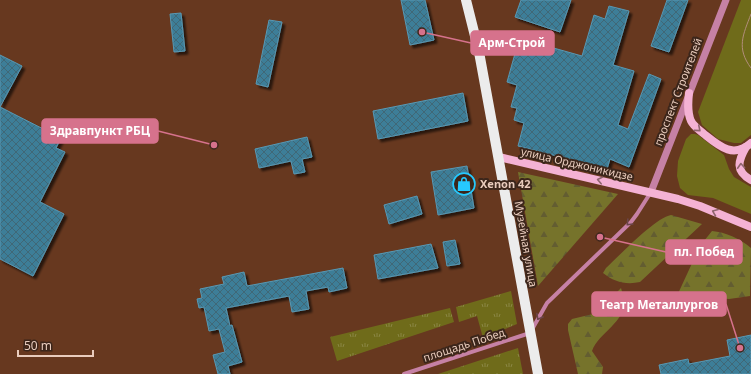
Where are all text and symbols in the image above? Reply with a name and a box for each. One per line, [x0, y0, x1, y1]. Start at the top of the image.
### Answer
callout: Арм-Строй [471, 31, 554, 55]
text: Арм-Строй [479, 34, 545, 51]
street label: проспект Строителей [650, 36, 705, 148]
callout: Здравпункт РБЦ [42, 119, 158, 143]
text: Здравпункт РБЦ [50, 122, 151, 139]
one-way arrow [693, 124, 701, 131]
street label: улица Орджоникидзе [520, 143, 635, 184]
one-way arrow [736, 162, 745, 169]
shop icon: Xenon 42 [451, 171, 477, 197]
place label: Xenon 42 [480, 176, 531, 191]
one-way arrow [597, 176, 604, 185]
street label: Музейная улица [512, 200, 541, 288]
one-way arrow [712, 208, 719, 216]
one-way arrow [626, 218, 633, 226]
callout: пл. Побед [666, 240, 742, 264]
text: пл. Побед [674, 243, 735, 260]
callout: Театр Металлургов [592, 292, 726, 316]
text: Театр Металлургов [600, 296, 718, 313]
one-way arrow [537, 313, 544, 320]
street label: площадь Побед [421, 324, 507, 365]
scale bar [18, 332, 93, 358]
text: 50 m [24, 337, 52, 354]

